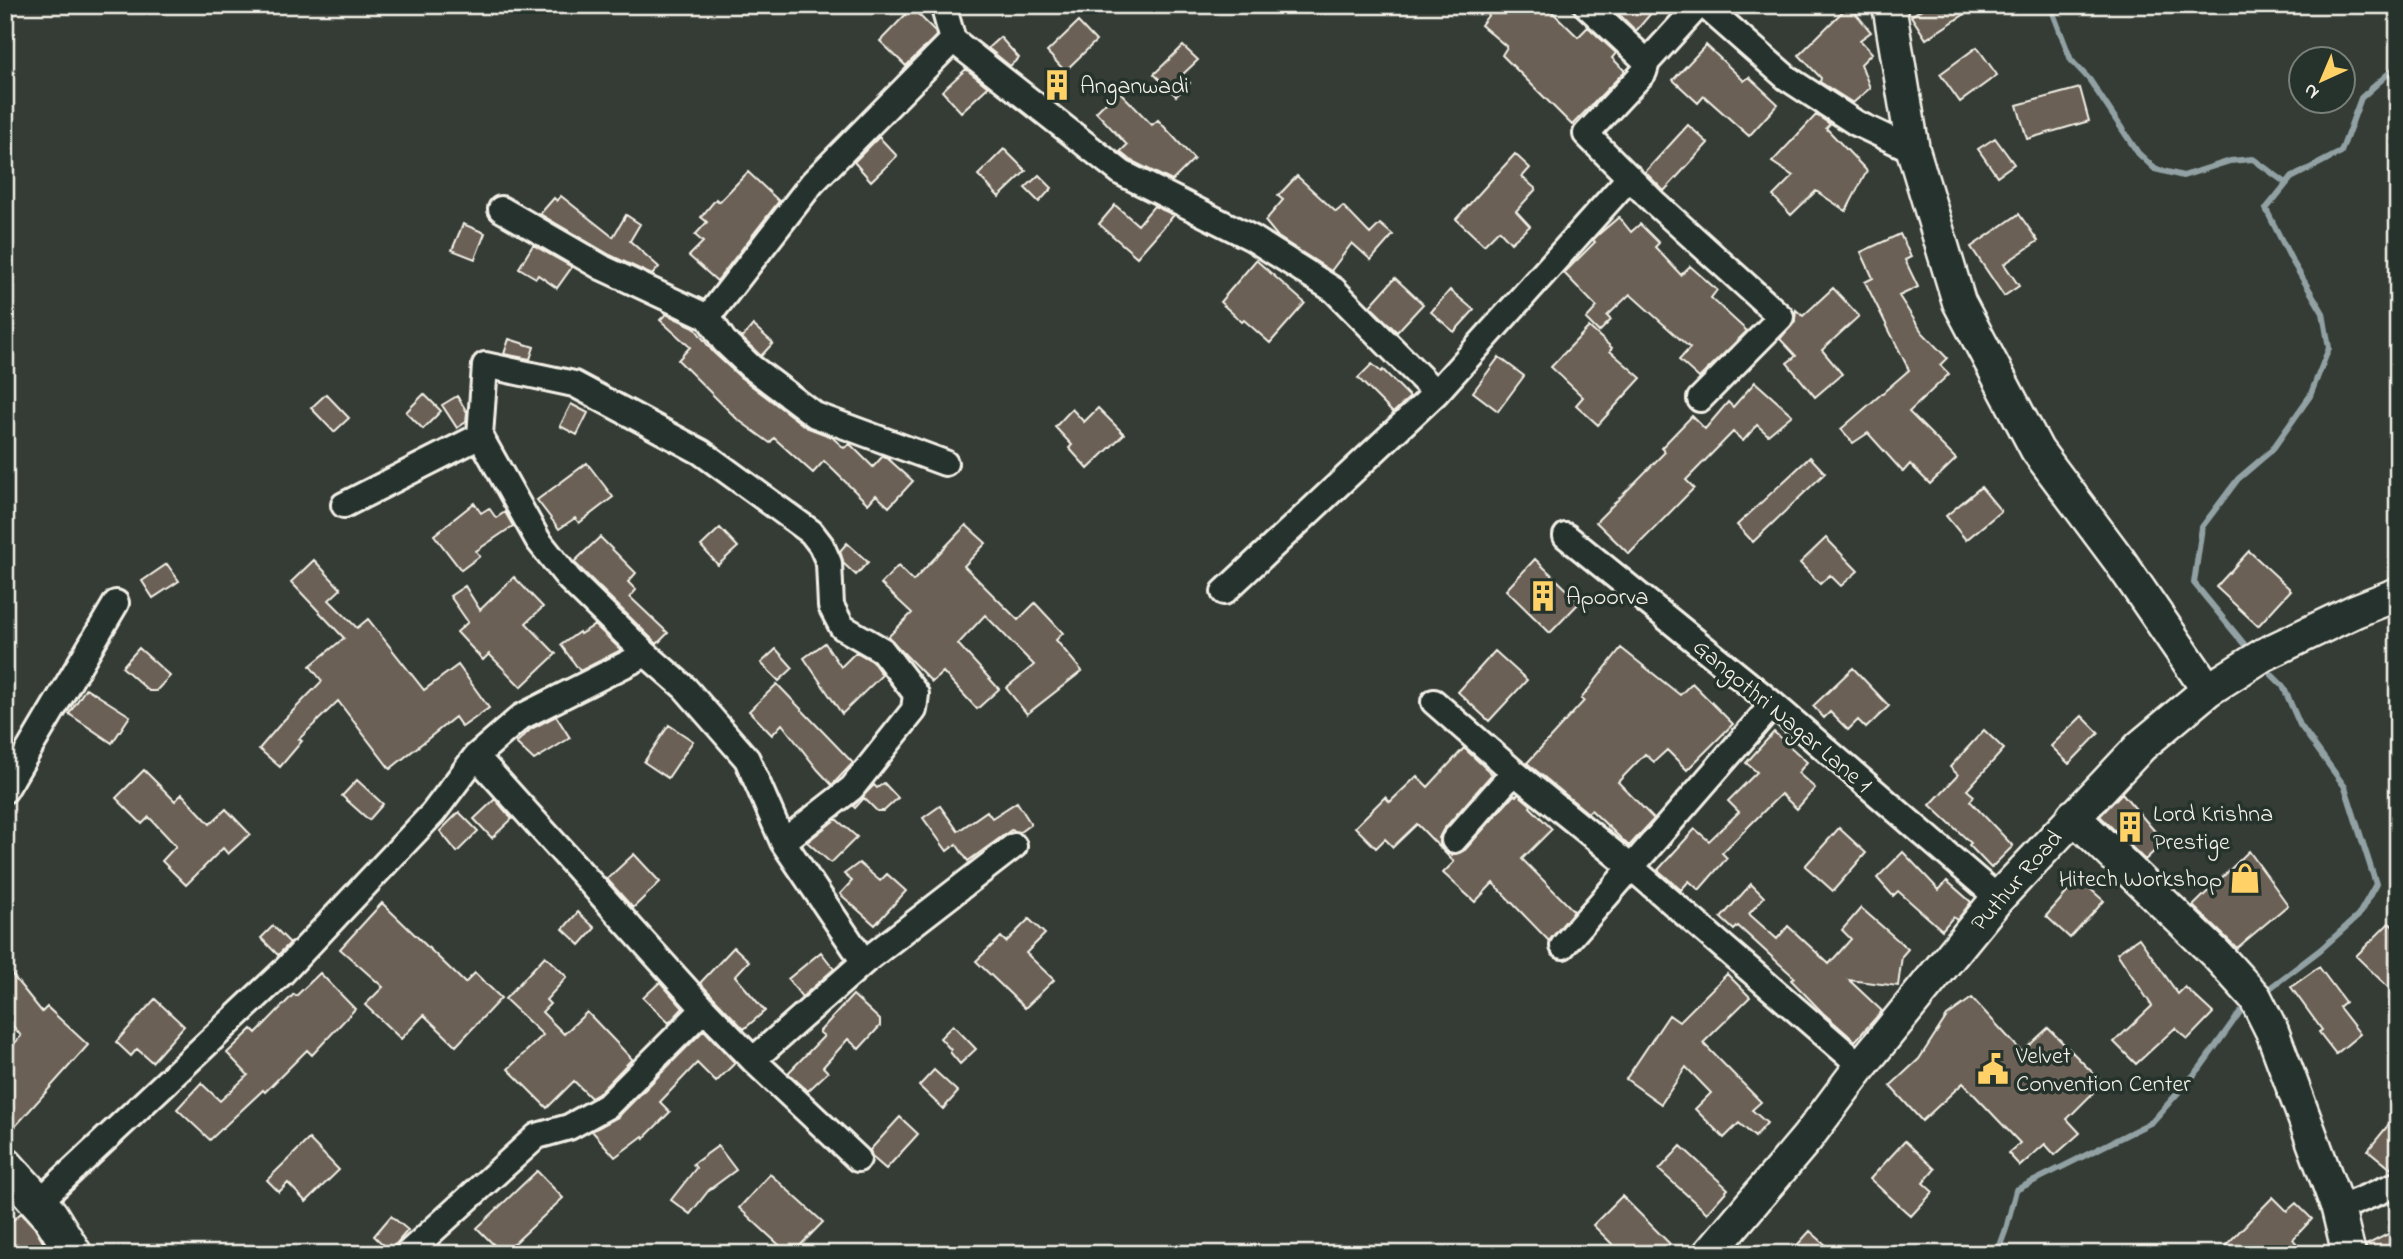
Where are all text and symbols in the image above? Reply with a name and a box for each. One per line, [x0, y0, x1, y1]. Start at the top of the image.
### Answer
north arrow [2288, 46, 2358, 116]
building icon: Anganwadi [1040, 68, 1074, 102]
place label: Anganwadi [1080, 70, 1189, 105]
text: N [2298, 76, 2326, 105]
building icon: Apoorva [1526, 579, 1560, 613]
place label: Apoorva [1566, 581, 1648, 616]
street label: Gangothri Nagar Lane 1 [1684, 631, 1879, 803]
place label: Lord Krishna Prestige [2153, 798, 2273, 861]
building icon: Lord Krishna Prestige [2113, 810, 2147, 844]
street label: Puthur Road [1964, 823, 2072, 940]
shop icon: Hitech Workshop [2228, 861, 2262, 895]
place label: Hitech Workshop [2059, 863, 2222, 898]
place label: Velvet Convention Center [2015, 1040, 2191, 1103]
public building icon: Velvet Convention Center [1976, 1052, 2010, 1086]

